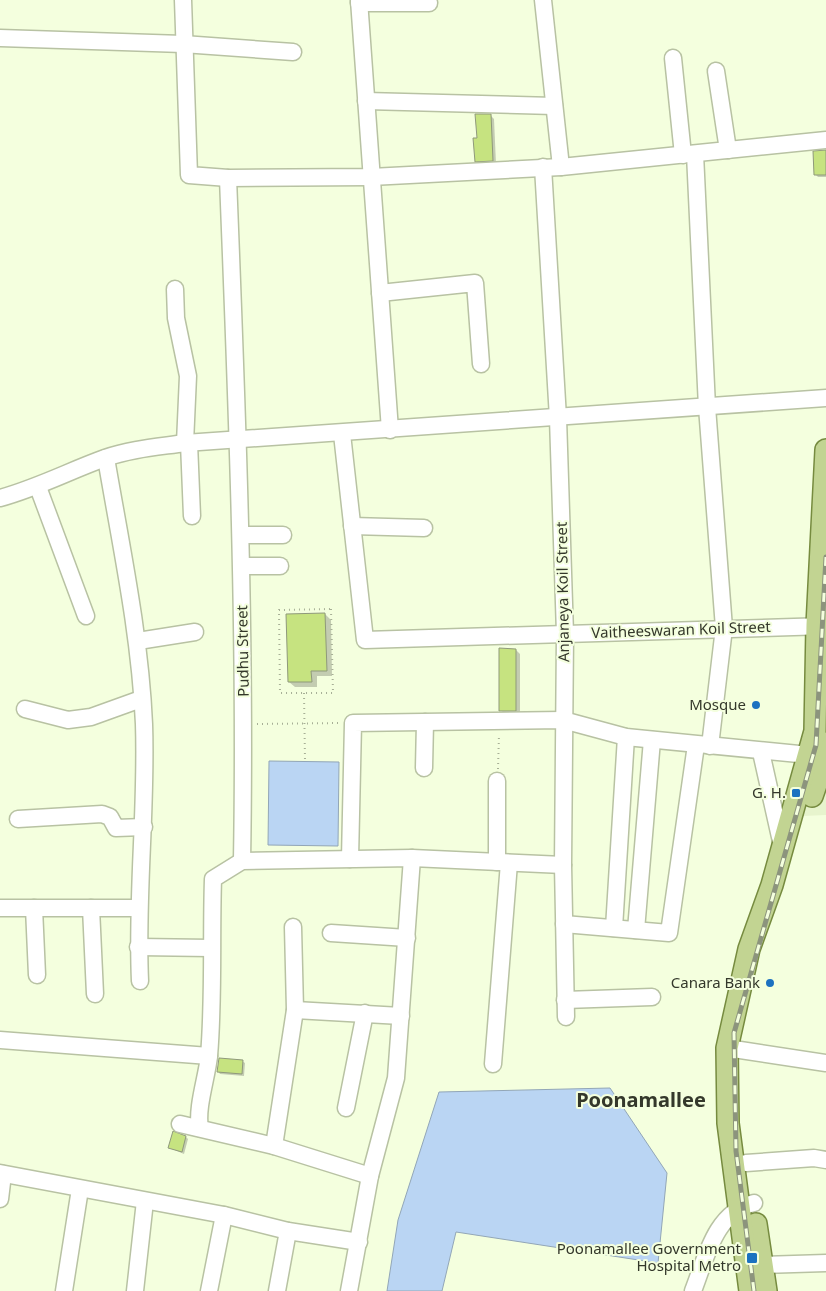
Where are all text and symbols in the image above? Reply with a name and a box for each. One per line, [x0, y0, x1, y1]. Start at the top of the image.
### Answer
street label: Anjaneya Koil Street [551, 521, 573, 662]
street label: Pudhu Street [231, 604, 253, 697]
street label: Vaitheeswaran Koil Street [591, 616, 772, 642]
place label: Mosque [689, 694, 746, 714]
marker: Mosque [750, 699, 762, 711]
place label: G. H. [752, 782, 786, 802]
marker: G. H. [790, 787, 802, 799]
place label: Canara Bank [671, 972, 760, 992]
marker: Canara Bank [764, 977, 776, 989]
district label: Poonamallee [576, 1086, 706, 1113]
place label: Poonamallee Government Hospital Metro [557, 1238, 742, 1275]
marker: Poonamallee Government Hospital Metro [745, 1251, 759, 1265]

